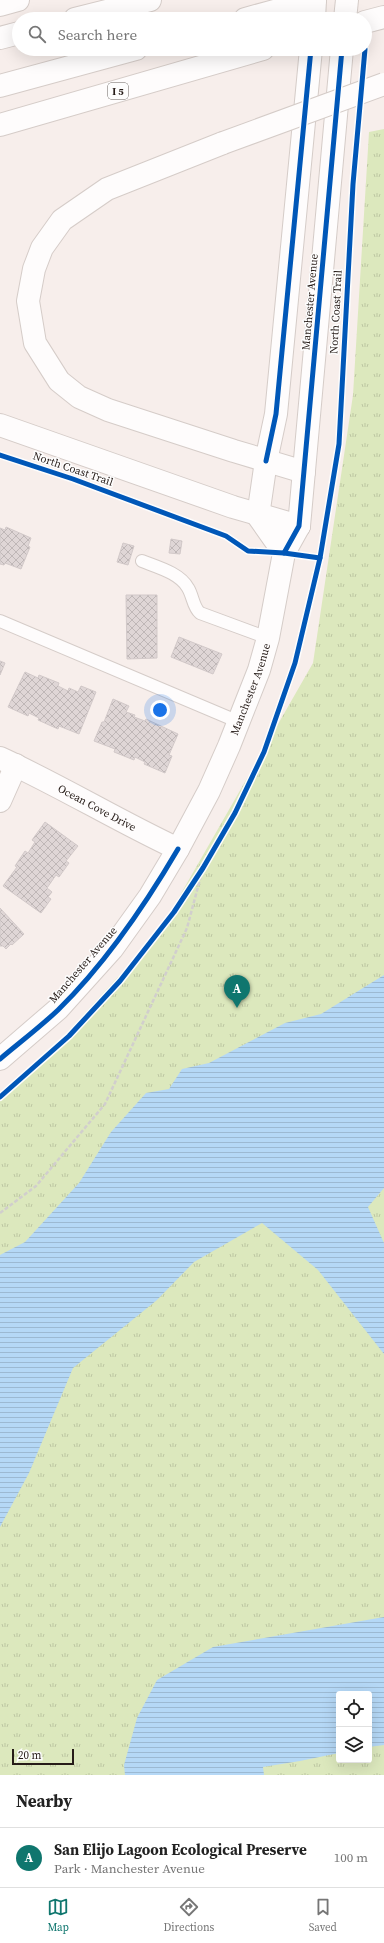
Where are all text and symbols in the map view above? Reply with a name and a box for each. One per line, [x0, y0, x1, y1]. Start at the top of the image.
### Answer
search box [12, 12, 372, 56]
icon: search [26, 23, 48, 45]
text: Search here [58, 24, 137, 45]
road number: I 5 [108, 83, 128, 99]
street label: Manchester Avenue [298, 253, 322, 351]
street label: North Coast Trail [326, 270, 346, 354]
street label: North Coast Trail [31, 448, 115, 490]
street label: Manchester Avenue [227, 641, 274, 737]
your location [150, 700, 170, 720]
street label: Ocean Cove Drive [55, 781, 139, 835]
street label: Manchester Avenue [46, 923, 121, 1006]
pin: A [224, 975, 250, 1008]
map controls [336, 1691, 372, 1763]
button: locate [336, 1691, 372, 1727]
button: layers [336, 1727, 372, 1763]
scale bar [12, 1747, 74, 1766]
text: 20 m [18, 1748, 41, 1763]
text: Nearby [16, 1789, 72, 1813]
text: San Elijo Lagoon Ecological Preserve [54, 1839, 307, 1860]
text: A [25, 1849, 33, 1866]
text: 100 m [334, 1849, 368, 1866]
text: Park · Manchester Avenue [54, 1860, 205, 1877]
tab: Map [47, 1896, 69, 1935]
tab: Directions [163, 1896, 214, 1935]
tab: Saved [309, 1896, 337, 1935]

